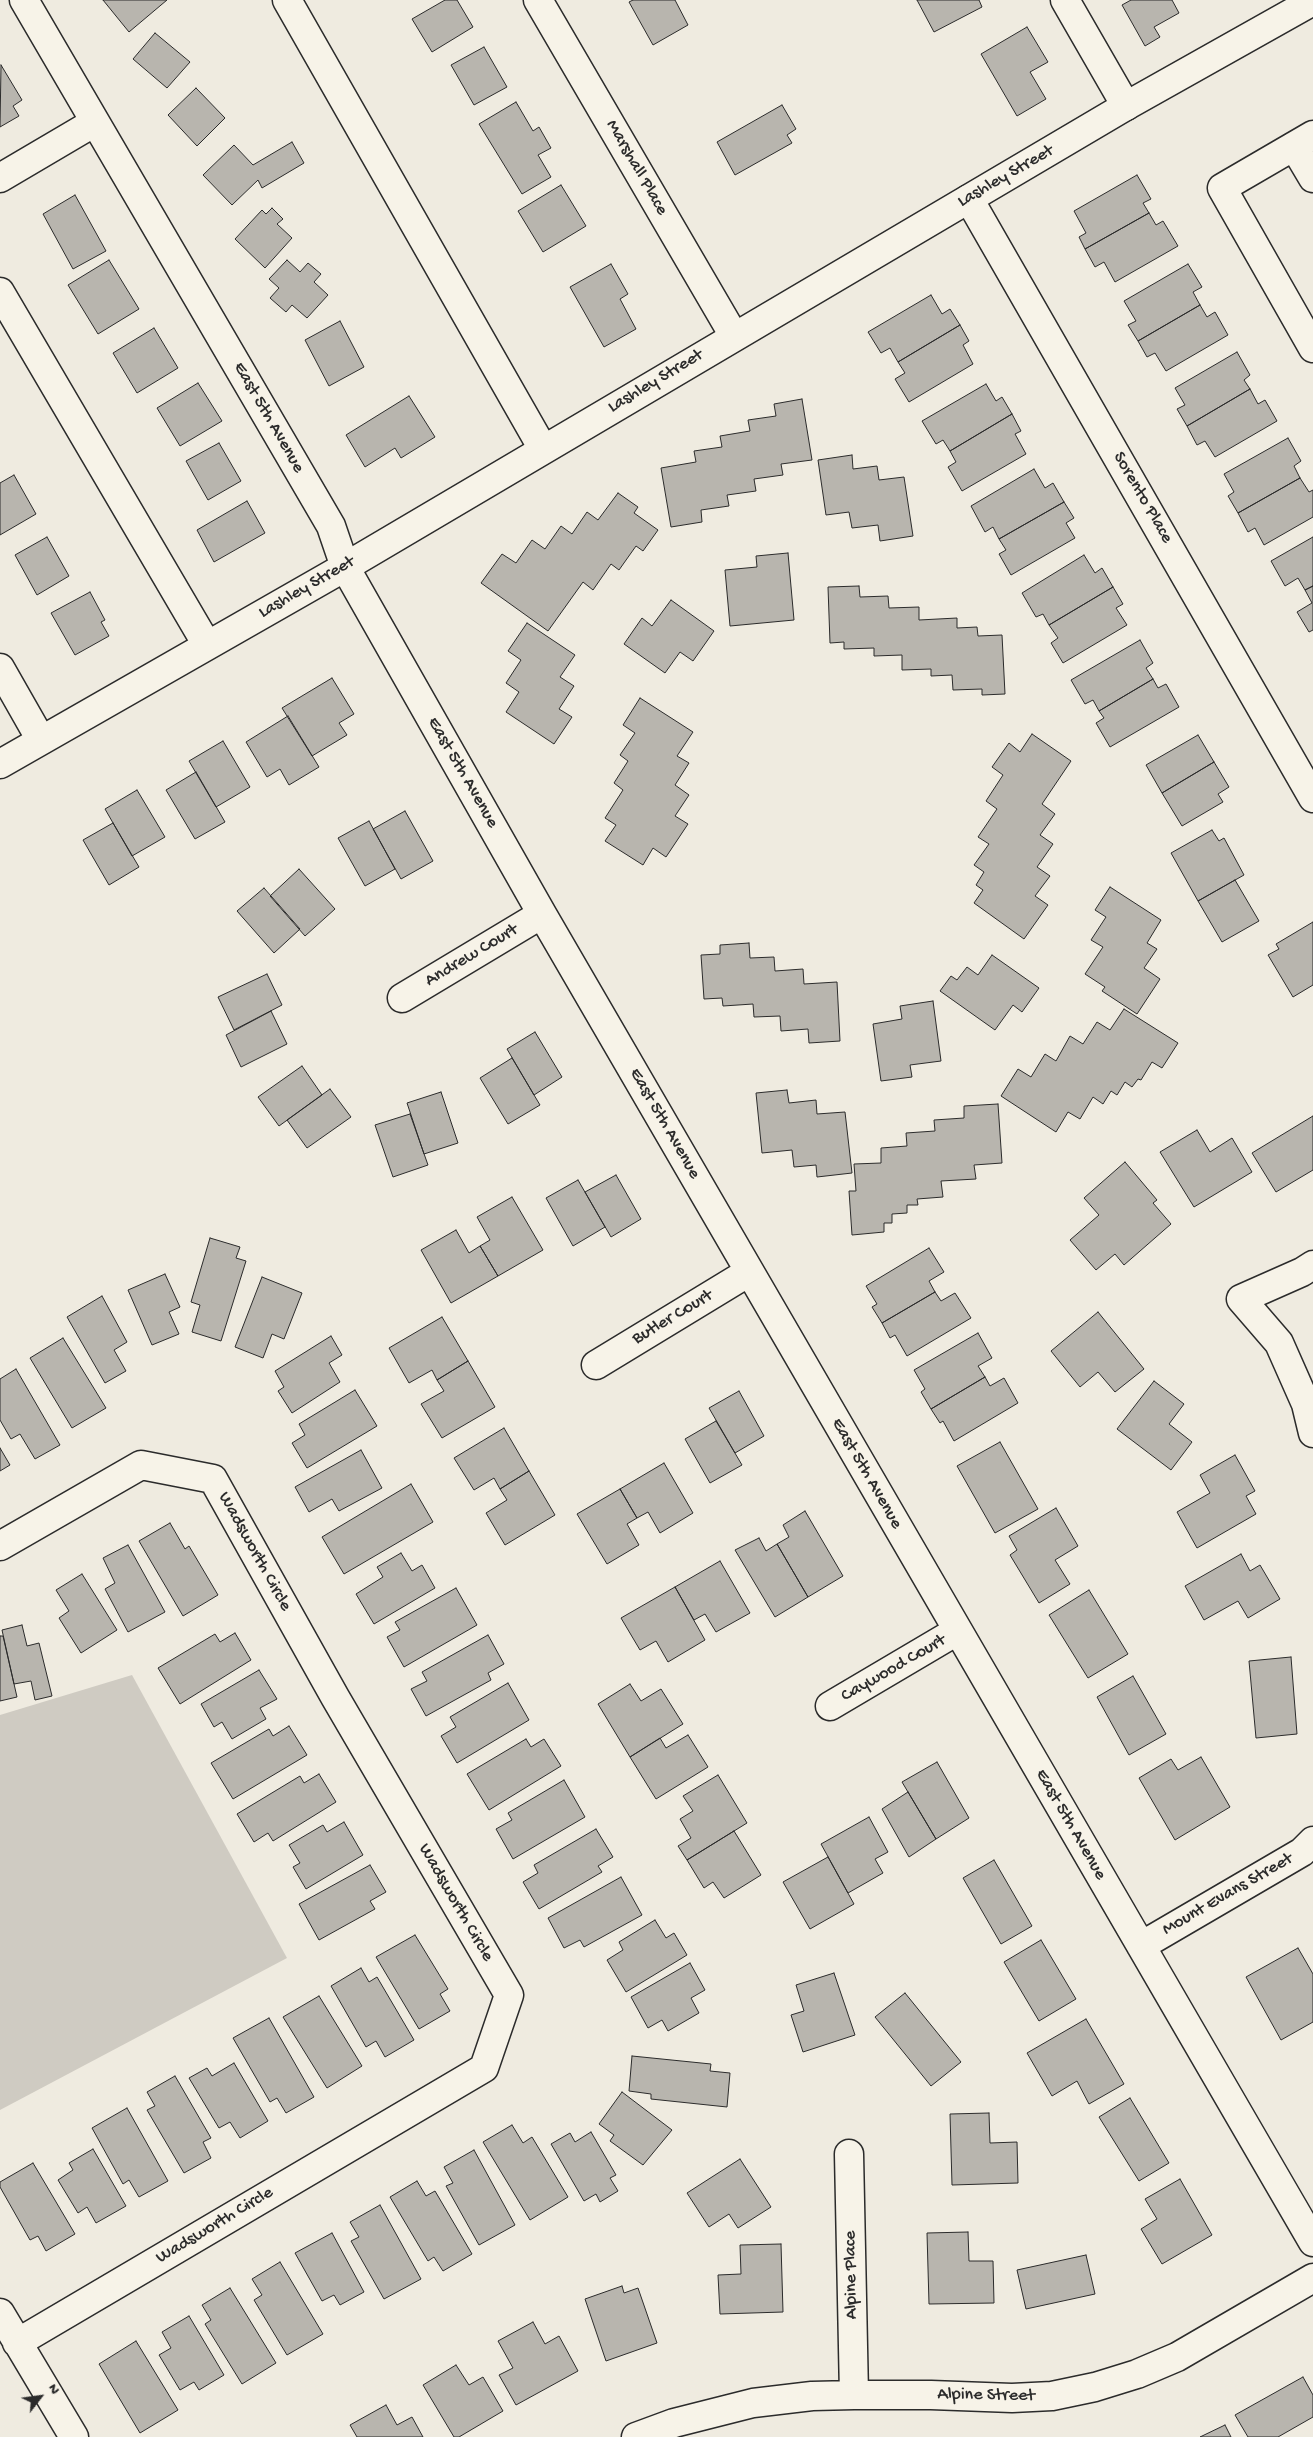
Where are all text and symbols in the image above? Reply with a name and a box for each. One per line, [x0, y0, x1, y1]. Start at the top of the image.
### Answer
street label: Marshall Place [600, 116, 672, 220]
street label: Lashley Street [954, 141, 1058, 213]
street label: Lashley Street [604, 345, 708, 419]
street label: East 5th Avenue [228, 359, 308, 477]
street label: Sorento Place [1107, 448, 1177, 548]
street label: Lashley Street [255, 552, 359, 624]
street label: East 5th Avenue [422, 714, 502, 832]
street label: Andrew Court [421, 920, 523, 992]
street label: East 5th Avenue [624, 1065, 704, 1183]
street label: Butler Court [629, 1286, 717, 1350]
street label: East 5th Avenue [826, 1415, 906, 1533]
street label: Wadsworth Circle [212, 1489, 296, 1615]
street label: Caywood Court [838, 1630, 950, 1708]
street label: East 5th Avenue [1030, 1766, 1110, 1884]
street label: Wadsworth Circle [412, 1840, 498, 1966]
street label: Mount Evans Street [1159, 1849, 1297, 1941]
street label: Wadsworth Circle [153, 2183, 277, 2269]
street label: Alpine Place [840, 2230, 864, 2320]
north arrow [15, 2372, 65, 2422]
text: N [44, 2381, 63, 2397]
street label: Alpine Street [937, 2384, 1035, 2408]

